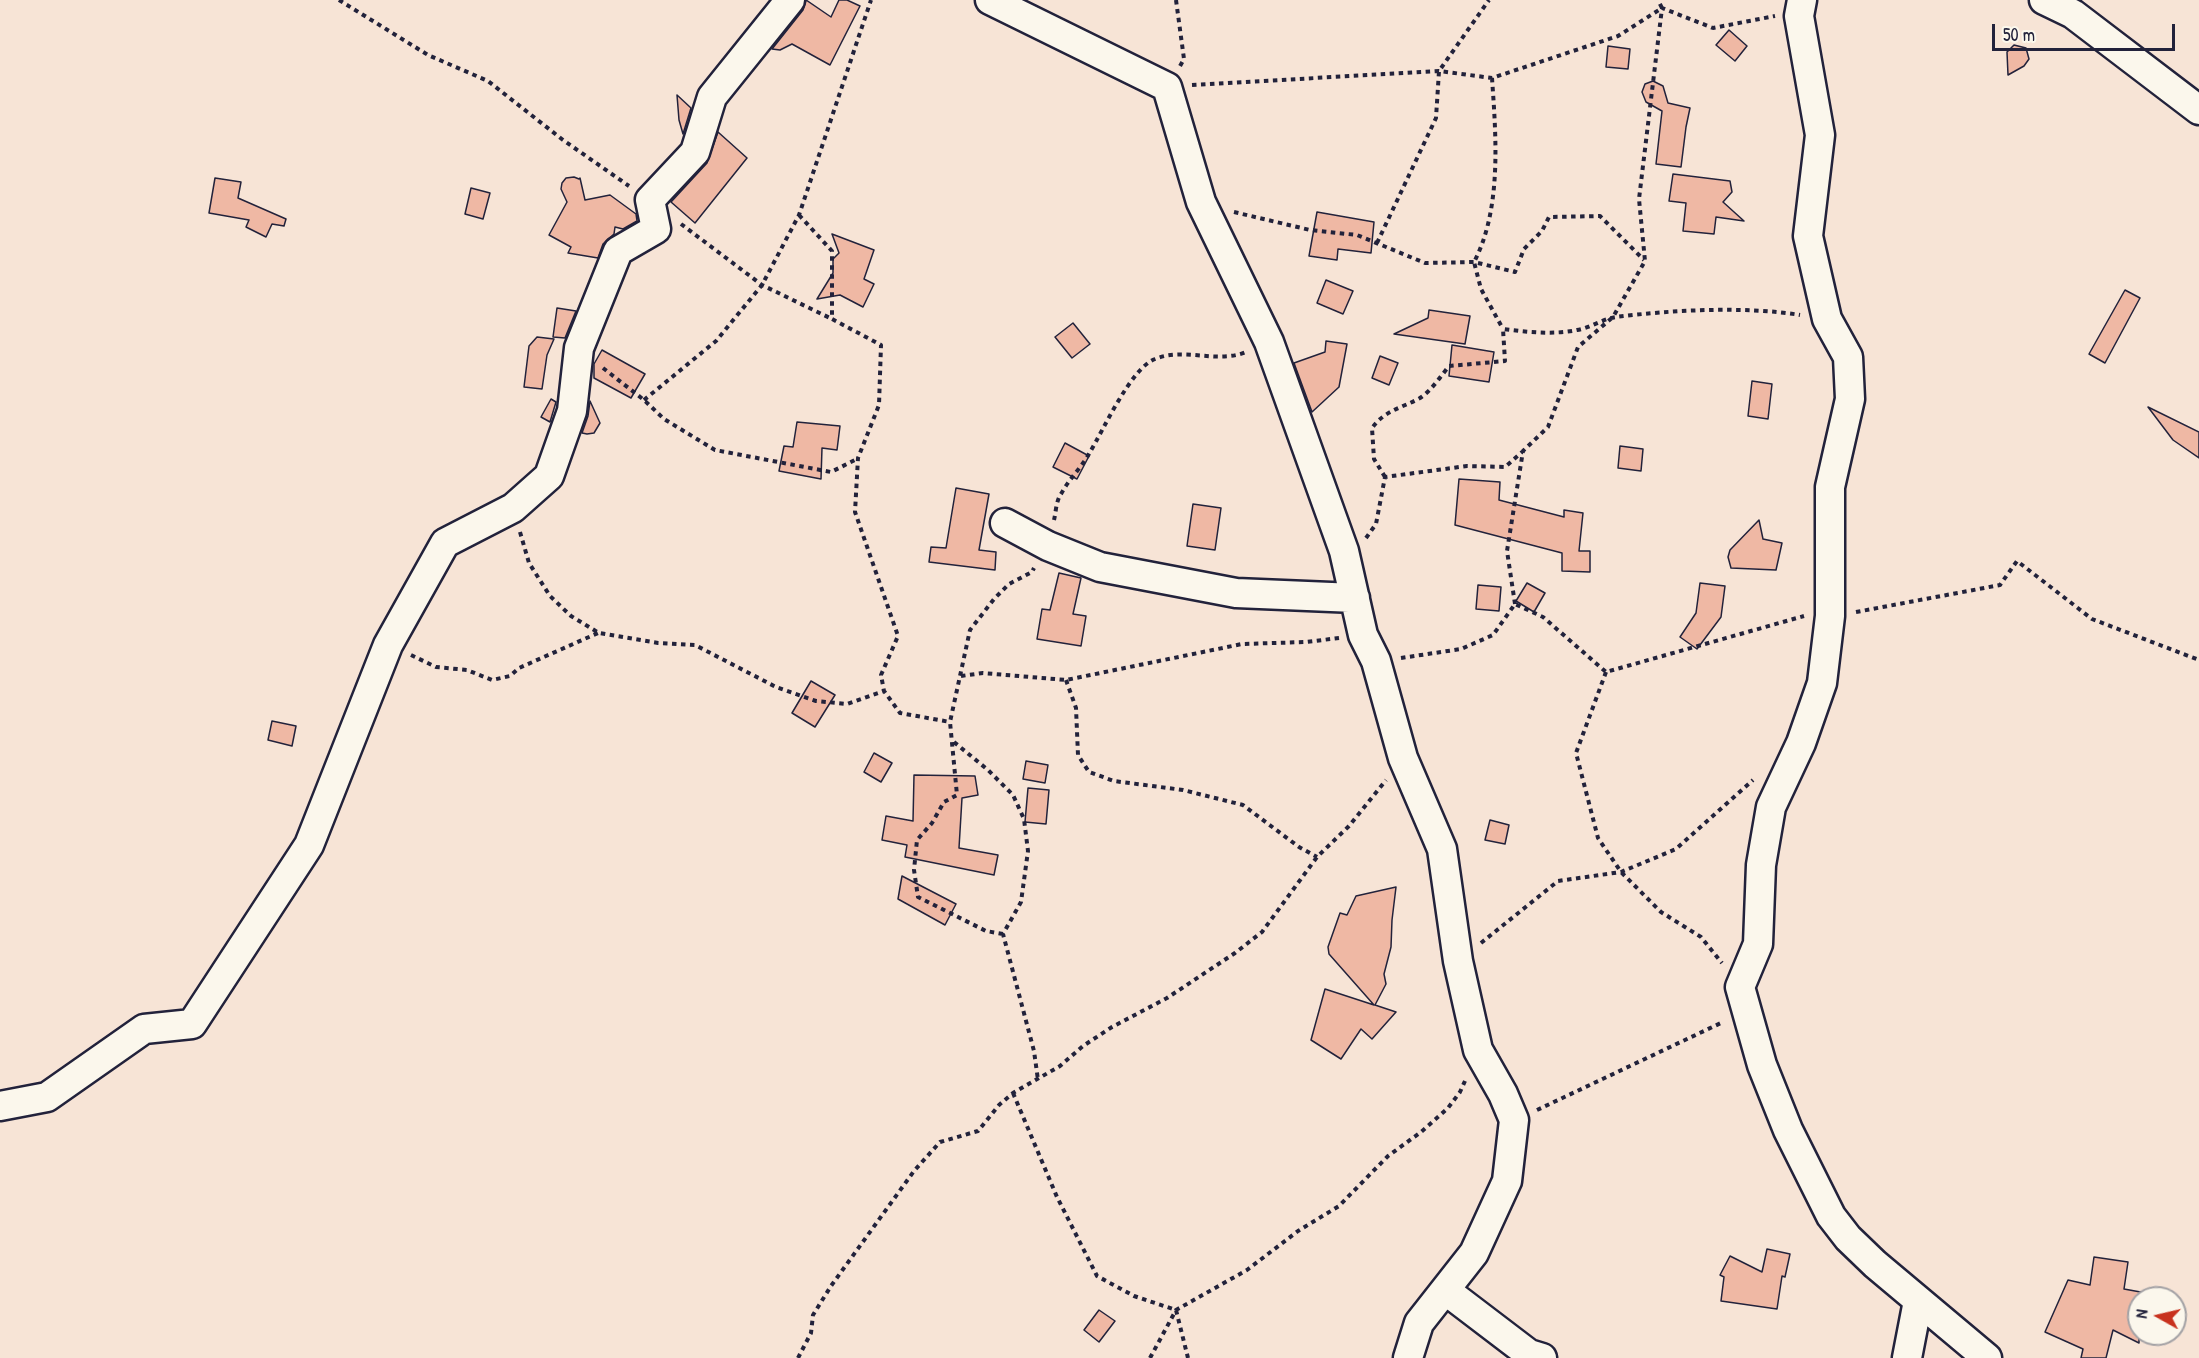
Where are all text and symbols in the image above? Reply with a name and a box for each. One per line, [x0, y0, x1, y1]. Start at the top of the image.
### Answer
scale bar [1995, 12, 2178, 50]
text: 50 m [2003, 22, 2035, 47]
north arrow [2127, 1286, 2187, 1346]
text: N [2130, 1308, 2153, 1320]

